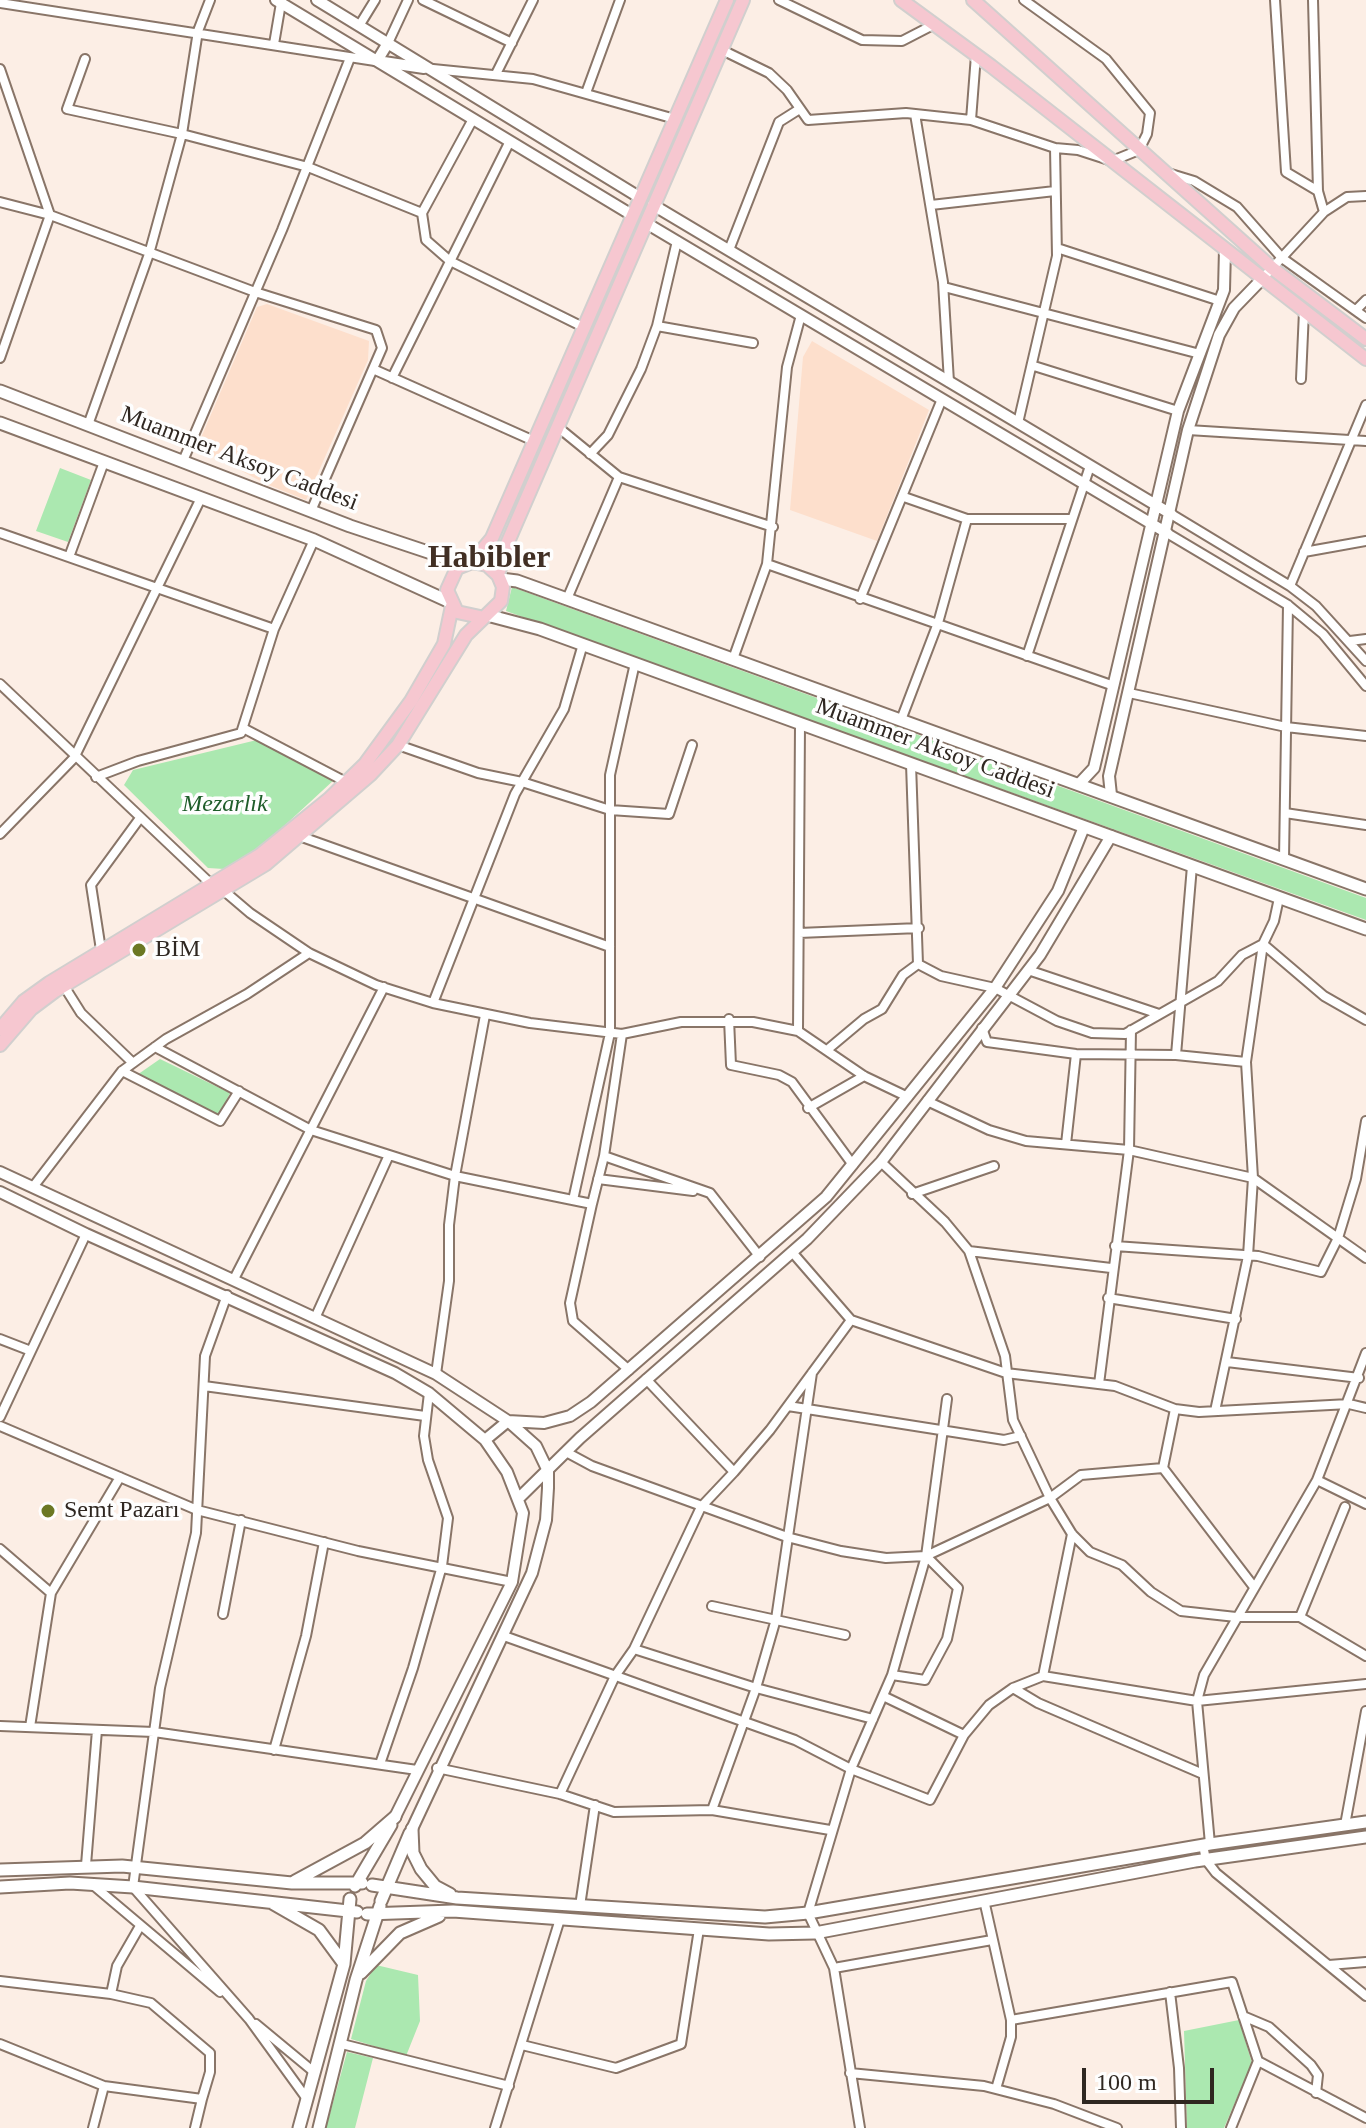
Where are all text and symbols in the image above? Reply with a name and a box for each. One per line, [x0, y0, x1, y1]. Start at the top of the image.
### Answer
street label: Muammer Aksoy Caddesi [116, 400, 362, 518]
district label: Habibler [428, 540, 550, 578]
street label: Muammer Aksoy Caddesi [812, 692, 1058, 806]
park label: Mezarlık [182, 791, 268, 819]
place label: BİM [155, 936, 200, 964]
marker: BİM [130, 941, 148, 959]
place label: Semt Pazarı [64, 1497, 179, 1525]
marker: Semt Pazarı [39, 1502, 57, 1520]
scale bar [1086, 2052, 1218, 2102]
text: 100 m [1096, 2069, 1157, 2095]

